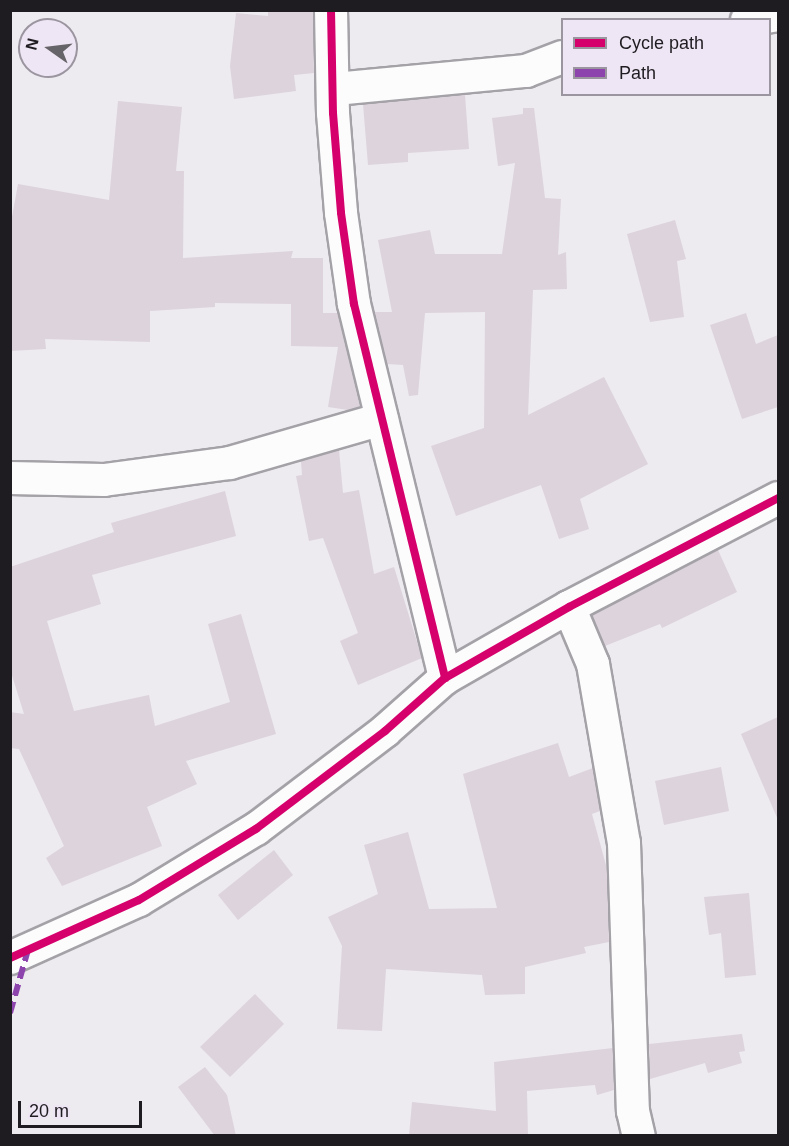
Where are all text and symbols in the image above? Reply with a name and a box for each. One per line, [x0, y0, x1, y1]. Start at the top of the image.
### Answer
north arrow [18, 18, 78, 78]
legend [561, 18, 771, 96]
text: Cycle path [619, 33, 704, 53]
text: N [22, 36, 42, 52]
text: Path [619, 63, 656, 83]
scale bar [21, 1089, 146, 1127]
text: 20 m [29, 1101, 69, 1121]

